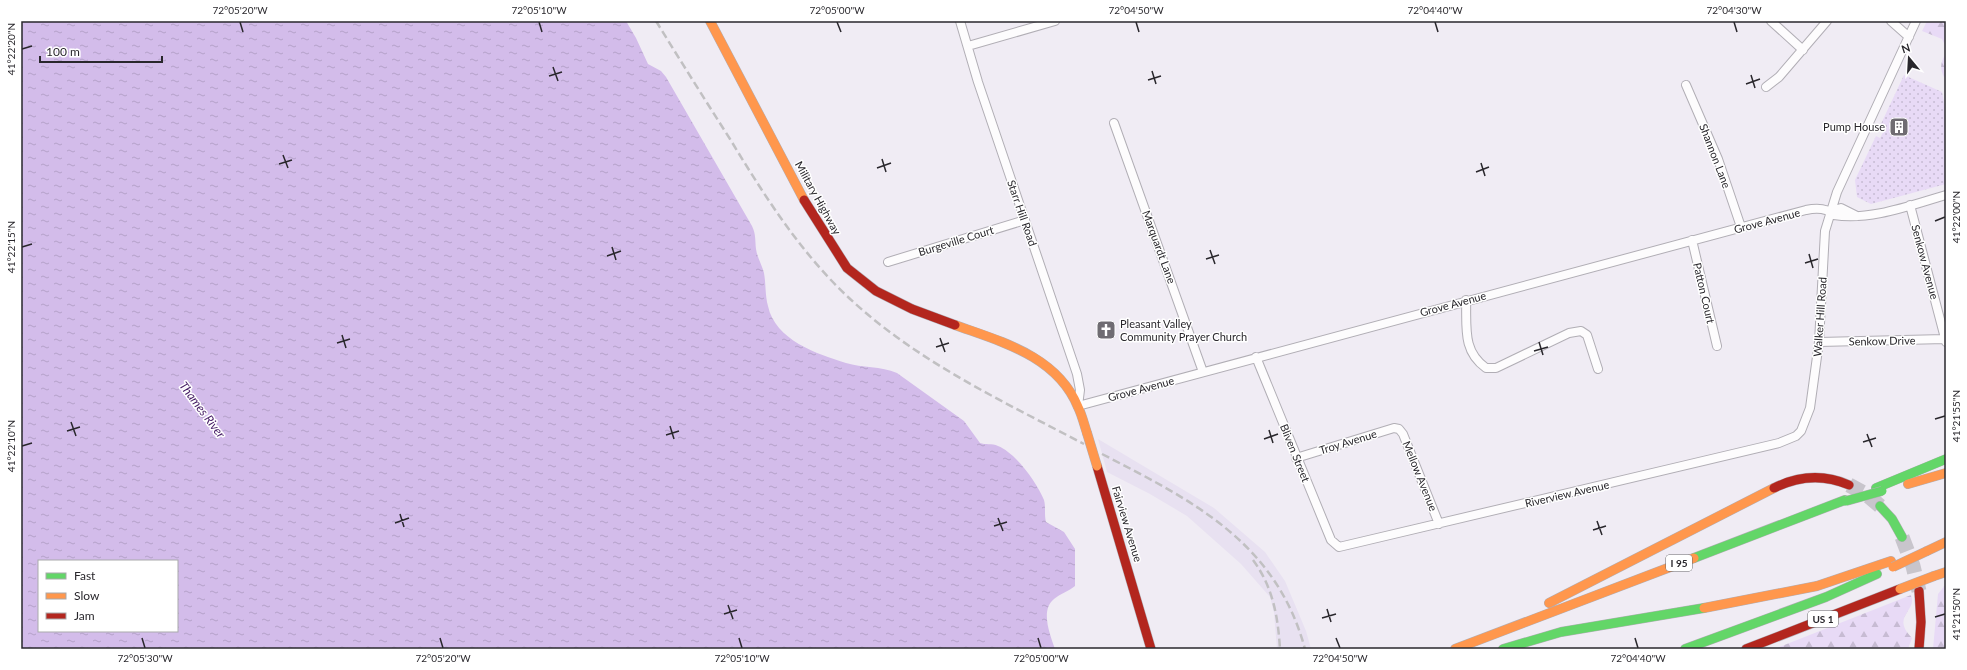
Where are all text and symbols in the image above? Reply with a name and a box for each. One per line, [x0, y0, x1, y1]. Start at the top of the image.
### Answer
text: 72°05'20"W [212, 4, 268, 16]
text: 72°05'10"W [511, 4, 567, 16]
text: 72°05'00"W [809, 4, 865, 16]
text: 72°04'50"W [1108, 4, 1164, 16]
text: 72°04'40"W [1407, 4, 1463, 16]
text: 72°04'30"W [1706, 4, 1762, 16]
text: 41°22'20"N [5, 23, 17, 75]
scale bar [40, 38, 162, 64]
north arrow [1889, 38, 1929, 78]
text: N [1900, 41, 1912, 56]
text: 100 m [46, 44, 80, 59]
building icon: Pump House [1888, 116, 1910, 138]
place label: Pump House [1823, 120, 1885, 133]
street label: Shannon Lane [1697, 122, 1734, 190]
street label: Military Highway [793, 159, 844, 237]
street label: Starr Hill Road [1005, 178, 1040, 248]
text: 41°22'00"N [1950, 191, 1962, 243]
street label: Grove Avenue [1732, 205, 1802, 236]
street label: Marquardt Lane [1140, 209, 1179, 285]
text: 41°22'15"N [5, 221, 17, 273]
street label: Burgeville Court [917, 223, 995, 258]
street label: Senkow Avenue [1909, 223, 1942, 301]
street label: Patton Court [1691, 261, 1718, 325]
street label: Walker Hill Road [1810, 277, 1829, 357]
street label: Grove Avenue [1418, 288, 1488, 319]
place label: Pleasant Valley Community Prayer Church [1120, 317, 1247, 343]
church icon: Pleasant Valley Community Prayer Church [1095, 319, 1117, 341]
street label: Senkow Drive [1849, 333, 1916, 348]
street label: Grove Avenue [1106, 373, 1176, 404]
water label: Thames River [176, 378, 229, 442]
text: 41°21'55"N [1950, 390, 1962, 442]
text: 41°22'10"N [5, 420, 17, 472]
street label: Bliven Street [1278, 422, 1313, 484]
street label: Troy Avenue [1318, 427, 1378, 456]
street label: Mellow Avenue [1400, 439, 1441, 513]
street label: Riverview Avenue [1523, 477, 1610, 510]
street label: Fairview Avenue [1110, 484, 1145, 564]
road number: I 95 [1666, 555, 1692, 571]
legend [38, 560, 178, 632]
text: Fast [74, 568, 96, 583]
text: Slow [74, 588, 100, 603]
text: 41°21'50"N [1950, 588, 1962, 640]
text: Jam [74, 608, 95, 623]
road number: US 1 [1808, 611, 1838, 627]
text: 72°05'30"W [117, 652, 173, 664]
text: 72°05'20"W [415, 652, 471, 664]
text: 72°05'10"W [714, 652, 770, 664]
text: 72°05'00"W [1013, 652, 1069, 664]
text: 72°04'50"W [1312, 652, 1368, 664]
text: 72°04'40"W [1610, 652, 1666, 664]

